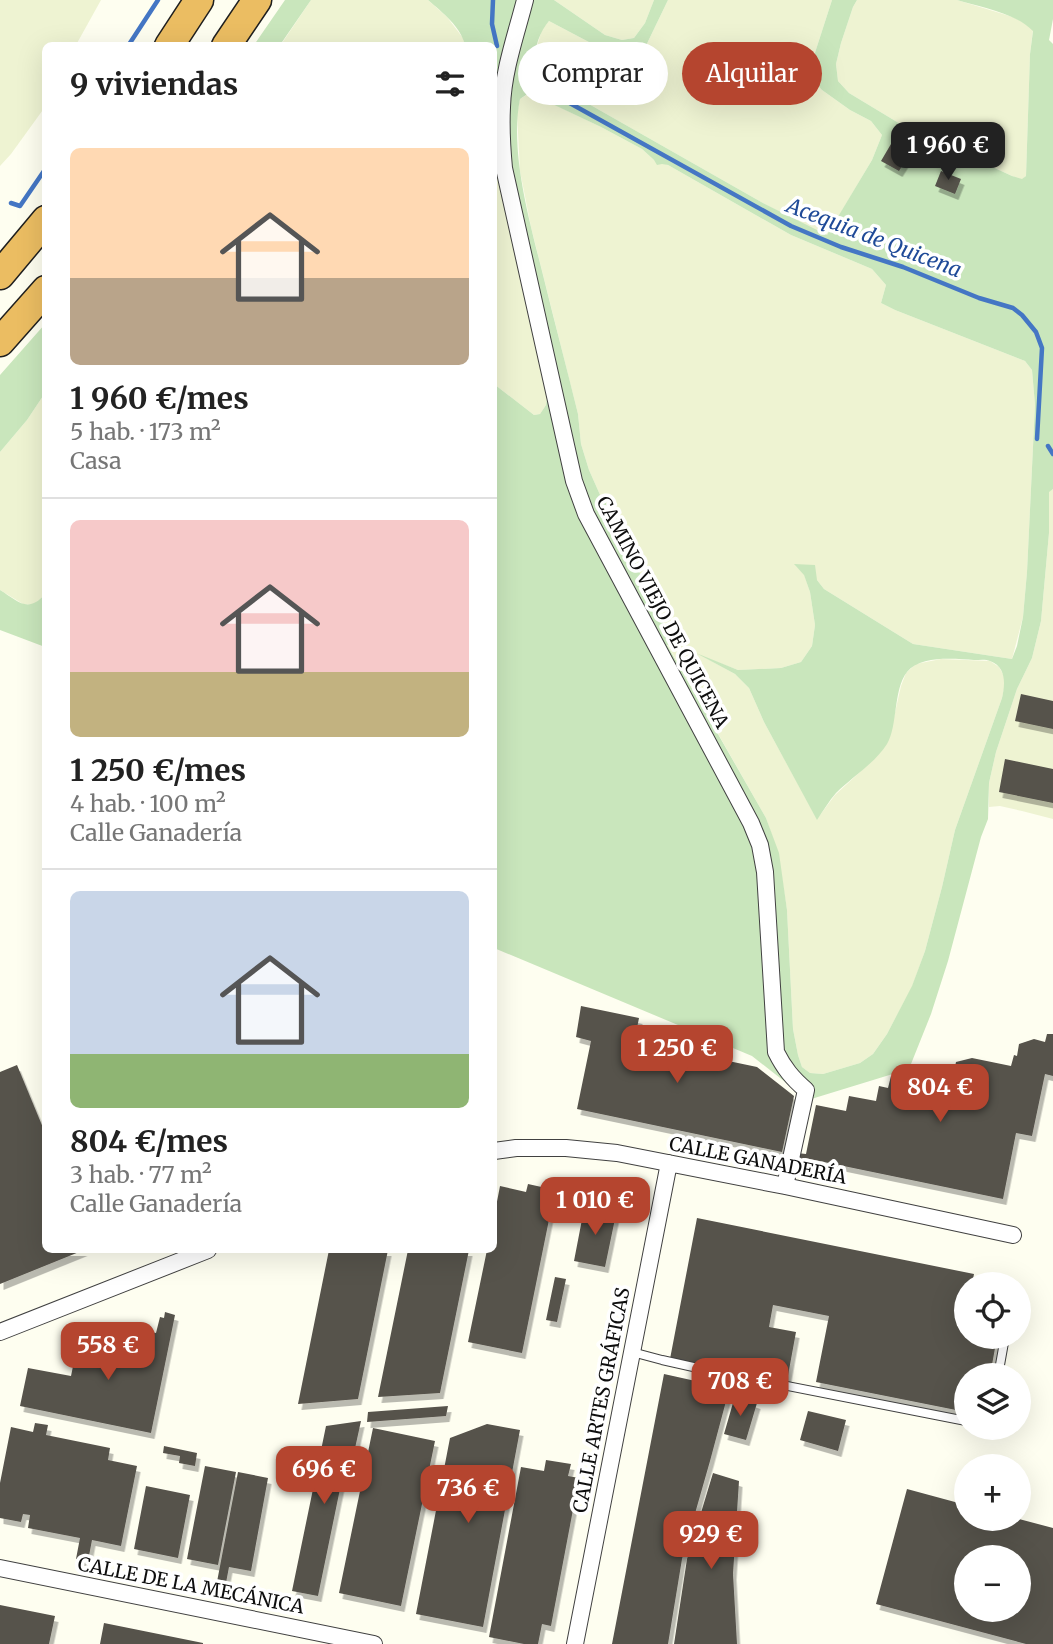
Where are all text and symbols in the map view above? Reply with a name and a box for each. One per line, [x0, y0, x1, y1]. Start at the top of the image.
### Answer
chip: Comprar [518, 42, 668, 105]
chip: Alquilar [682, 42, 822, 105]
text: 9 viviendas [70, 65, 238, 103]
icon: filters [431, 65, 469, 103]
pin: 1 960 € [883, 122, 1013, 182]
text: 1 960 € [907, 130, 989, 159]
water label: Acequia de Quicena [781, 191, 965, 283]
icon: home [207, 194, 333, 320]
text: 1 960 €/mes [70, 379, 249, 417]
text: 5 hab. · 173 m² [70, 417, 221, 446]
text: Casa [70, 446, 122, 475]
street label: CAMINO VIEJO DE QUICENA [592, 492, 735, 733]
icon: home [207, 566, 333, 692]
text: 1 250 €/mes [70, 751, 246, 789]
text: 4 hab. · 100 m² [70, 789, 226, 818]
text: Calle Ganadería [70, 818, 242, 847]
icon: home [207, 937, 333, 1063]
pin: 1 250 € [612, 1026, 742, 1085]
text: 1 250 € [637, 1033, 717, 1062]
pin: 804 € [891, 1064, 989, 1124]
text: 804 € [907, 1072, 973, 1101]
text: 804 €/mes [70, 1122, 228, 1160]
street label: CALLE GANADERÍA [667, 1131, 849, 1189]
text: 3 hab. · 77 m² [70, 1160, 212, 1189]
pin: 1 010 € [530, 1178, 660, 1237]
text: 1 010 € [556, 1185, 634, 1214]
text: Calle Ganadería [70, 1189, 242, 1218]
map controls [954, 1272, 1031, 1622]
button: locate [954, 1272, 1031, 1349]
street label: CALLE ARTES GRÁFICAS [567, 1285, 635, 1515]
pin: 558 € [59, 1322, 157, 1382]
text: 558 € [77, 1330, 139, 1359]
pin: 708 € [691, 1358, 789, 1418]
button: layers [954, 1363, 1031, 1440]
text: 708 € [708, 1366, 772, 1395]
pin: 696 € [275, 1446, 373, 1506]
text: 696 € [292, 1454, 356, 1483]
button: + [954, 1454, 1031, 1531]
pin: 736 € [419, 1466, 517, 1525]
text: 736 € [437, 1473, 499, 1502]
pin: 929 € [662, 1512, 760, 1571]
text: 929 € [679, 1519, 743, 1548]
button: − [954, 1545, 1031, 1622]
street label: CALLE DE LA MECÁNICA [76, 1551, 307, 1619]

